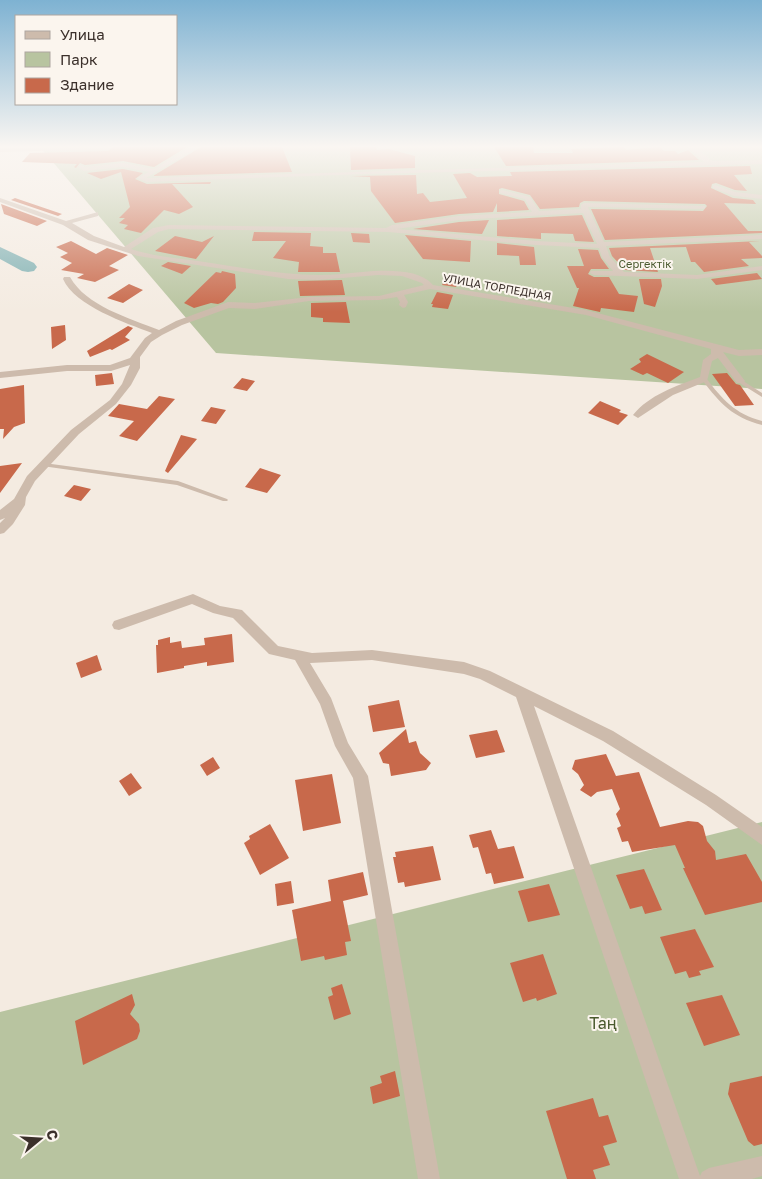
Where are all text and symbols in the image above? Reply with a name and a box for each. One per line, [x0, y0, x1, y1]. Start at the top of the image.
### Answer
legend [15, 15, 178, 105]
text: Улица [60, 25, 105, 43]
text: Парк [60, 50, 98, 68]
text: Здание [60, 75, 114, 93]
park label: Сергектік [619, 257, 672, 270]
street label: УЛИЦА ТОРПЕДНАЯ [442, 271, 552, 302]
park label: Таң [589, 1013, 617, 1033]
north arrow [15, 1114, 65, 1164]
text: С [43, 1127, 62, 1142]

